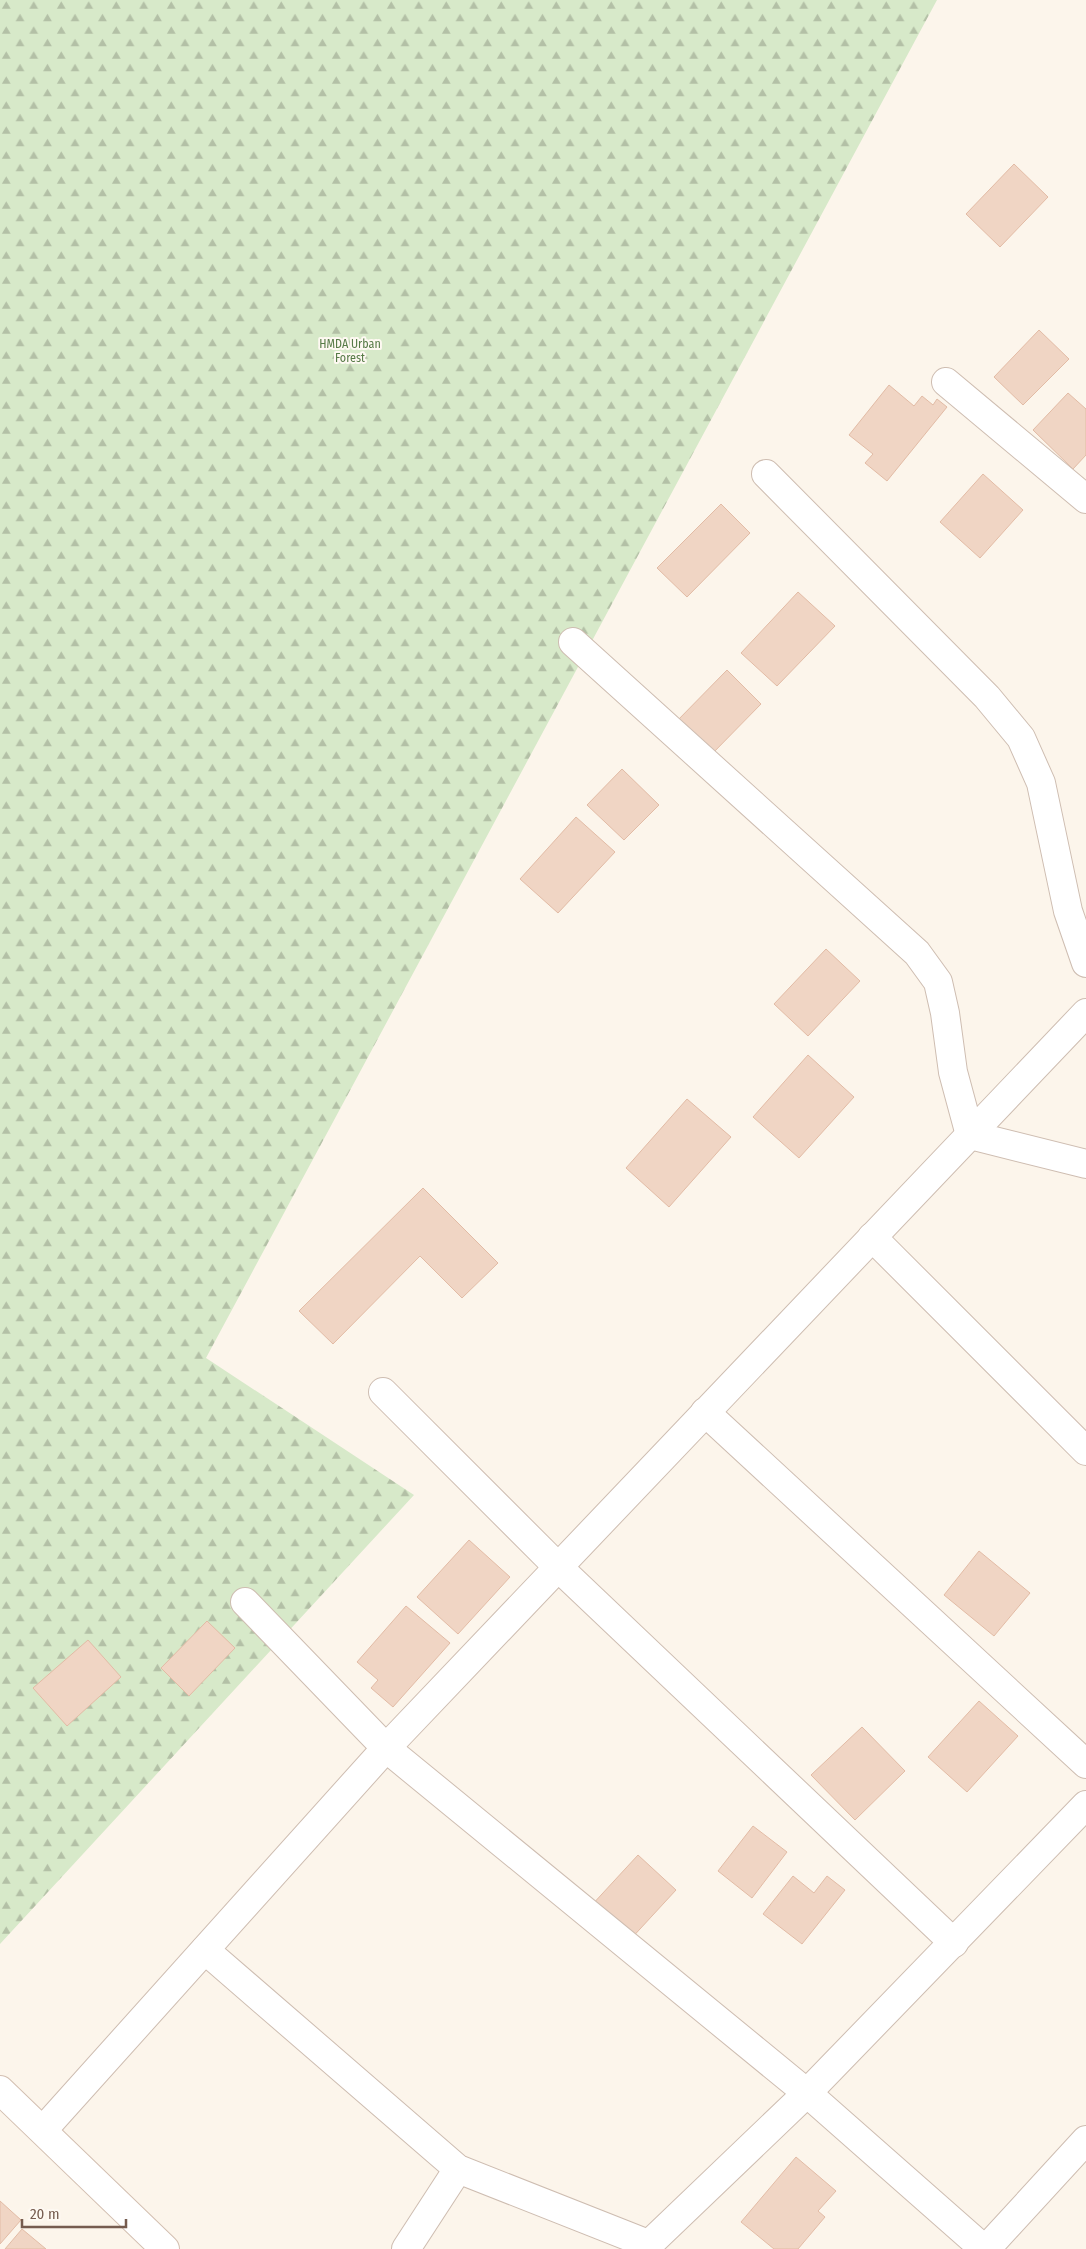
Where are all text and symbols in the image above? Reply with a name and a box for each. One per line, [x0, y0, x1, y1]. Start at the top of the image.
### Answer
park label: HMDA Urban Forest [319, 337, 381, 365]
scale bar [22, 2196, 126, 2228]
text: 20 m [30, 2205, 60, 2223]

